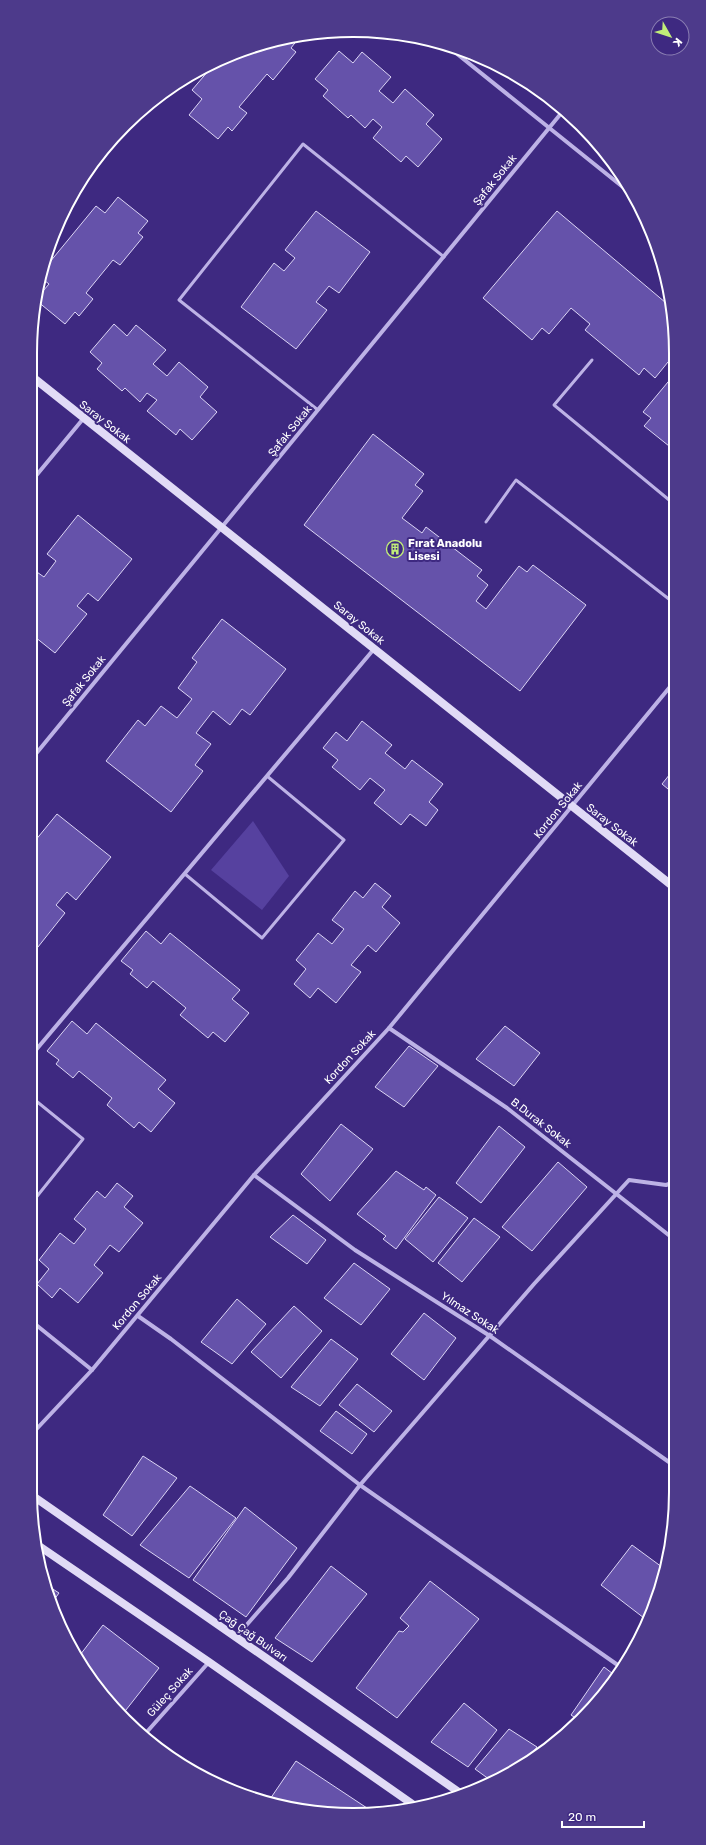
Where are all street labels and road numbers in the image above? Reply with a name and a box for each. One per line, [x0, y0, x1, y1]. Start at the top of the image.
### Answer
street label: Şafak Sokak [470, 152, 520, 208]
street label: Saray Sokak [77, 398, 134, 446]
street label: Şafak Sokak [265, 403, 315, 459]
street label: Saray Sokak [331, 598, 387, 648]
street label: Şafak Sokak [59, 653, 109, 709]
street label: Kordon Sokak [531, 779, 585, 841]
street label: Saray Sokak [584, 801, 641, 849]
street label: Kordon Sokak [322, 1027, 379, 1087]
street label: B.Durak Sokak [508, 1095, 574, 1151]
street label: Kordon Sokak [110, 1271, 164, 1333]
street label: Yılmaz Sokak [438, 1289, 502, 1337]
street label: Çağ Çağ Bulvarı [216, 1608, 290, 1664]
street label: Güleç Sokak [144, 1664, 196, 1719]

